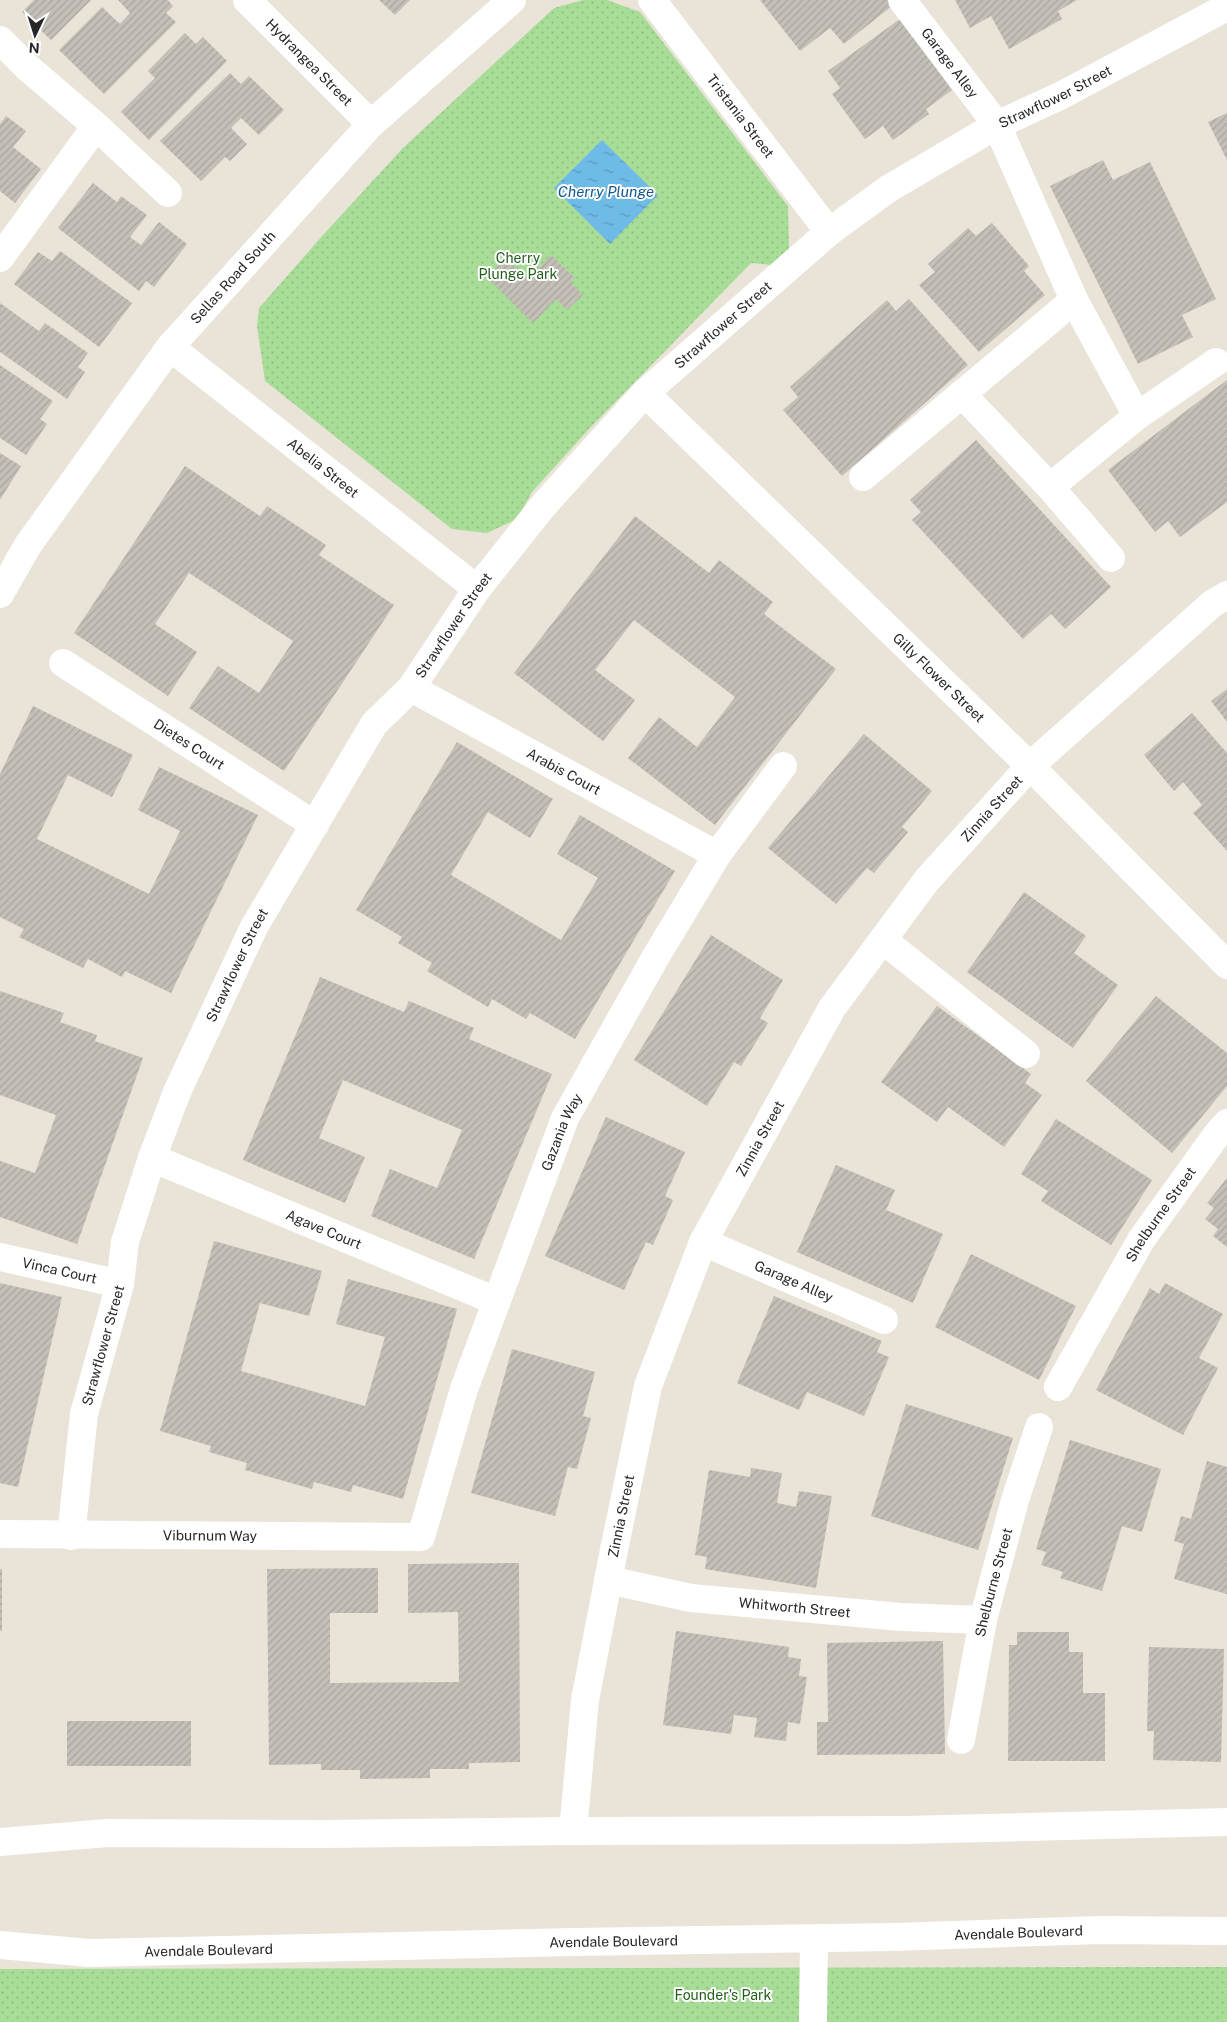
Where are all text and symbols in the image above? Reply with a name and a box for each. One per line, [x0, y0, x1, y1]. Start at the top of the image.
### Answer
north arrow [10, 10, 60, 60]
street label: Hydrangea Street [263, 16, 356, 109]
street label: Garage Alley [918, 25, 982, 102]
text: N [28, 40, 40, 56]
street label: Strawflower Street [996, 62, 1114, 131]
street label: Tristania Street [704, 71, 777, 161]
water label: Cherry Plunge [558, 183, 654, 200]
street label: Sellas Road South [187, 228, 279, 327]
park label: Cherry Plunge Park [479, 250, 558, 282]
street label: Strawflower Street [671, 278, 775, 372]
street label: Abelia Street [284, 435, 362, 501]
street label: Strawflower Street [412, 569, 495, 681]
street label: Gilly Flower Street [890, 630, 988, 726]
street label: Dietes Court [151, 716, 228, 773]
street label: Arabis Court [524, 745, 603, 798]
street label: Zinnia Street [958, 772, 1026, 845]
street label: Strawflower Street [203, 905, 271, 1024]
street label: Gazania Way [538, 1090, 585, 1173]
street label: Zinnia Street [733, 1098, 787, 1179]
street label: Shelburne Street [1122, 1164, 1199, 1265]
street label: Agave Court [284, 1207, 364, 1252]
street label: Vinca Court [21, 1254, 98, 1287]
street label: Garage Alley [752, 1257, 836, 1305]
street label: Strawflower Street [79, 1283, 127, 1407]
street label: Zinnia Street [605, 1473, 637, 1559]
street label: Shelburne Street [972, 1526, 1015, 1638]
street label: Viburnum Way [163, 1527, 258, 1544]
street label: Whitworth Street [738, 1594, 851, 1620]
street label: Avendale Boulevard [954, 1923, 1083, 1943]
street label: Avendale Boulevard [549, 1932, 678, 1951]
street label: Avendale Boulevard [144, 1941, 273, 1960]
park label: Founder's Park [675, 1987, 772, 2003]

